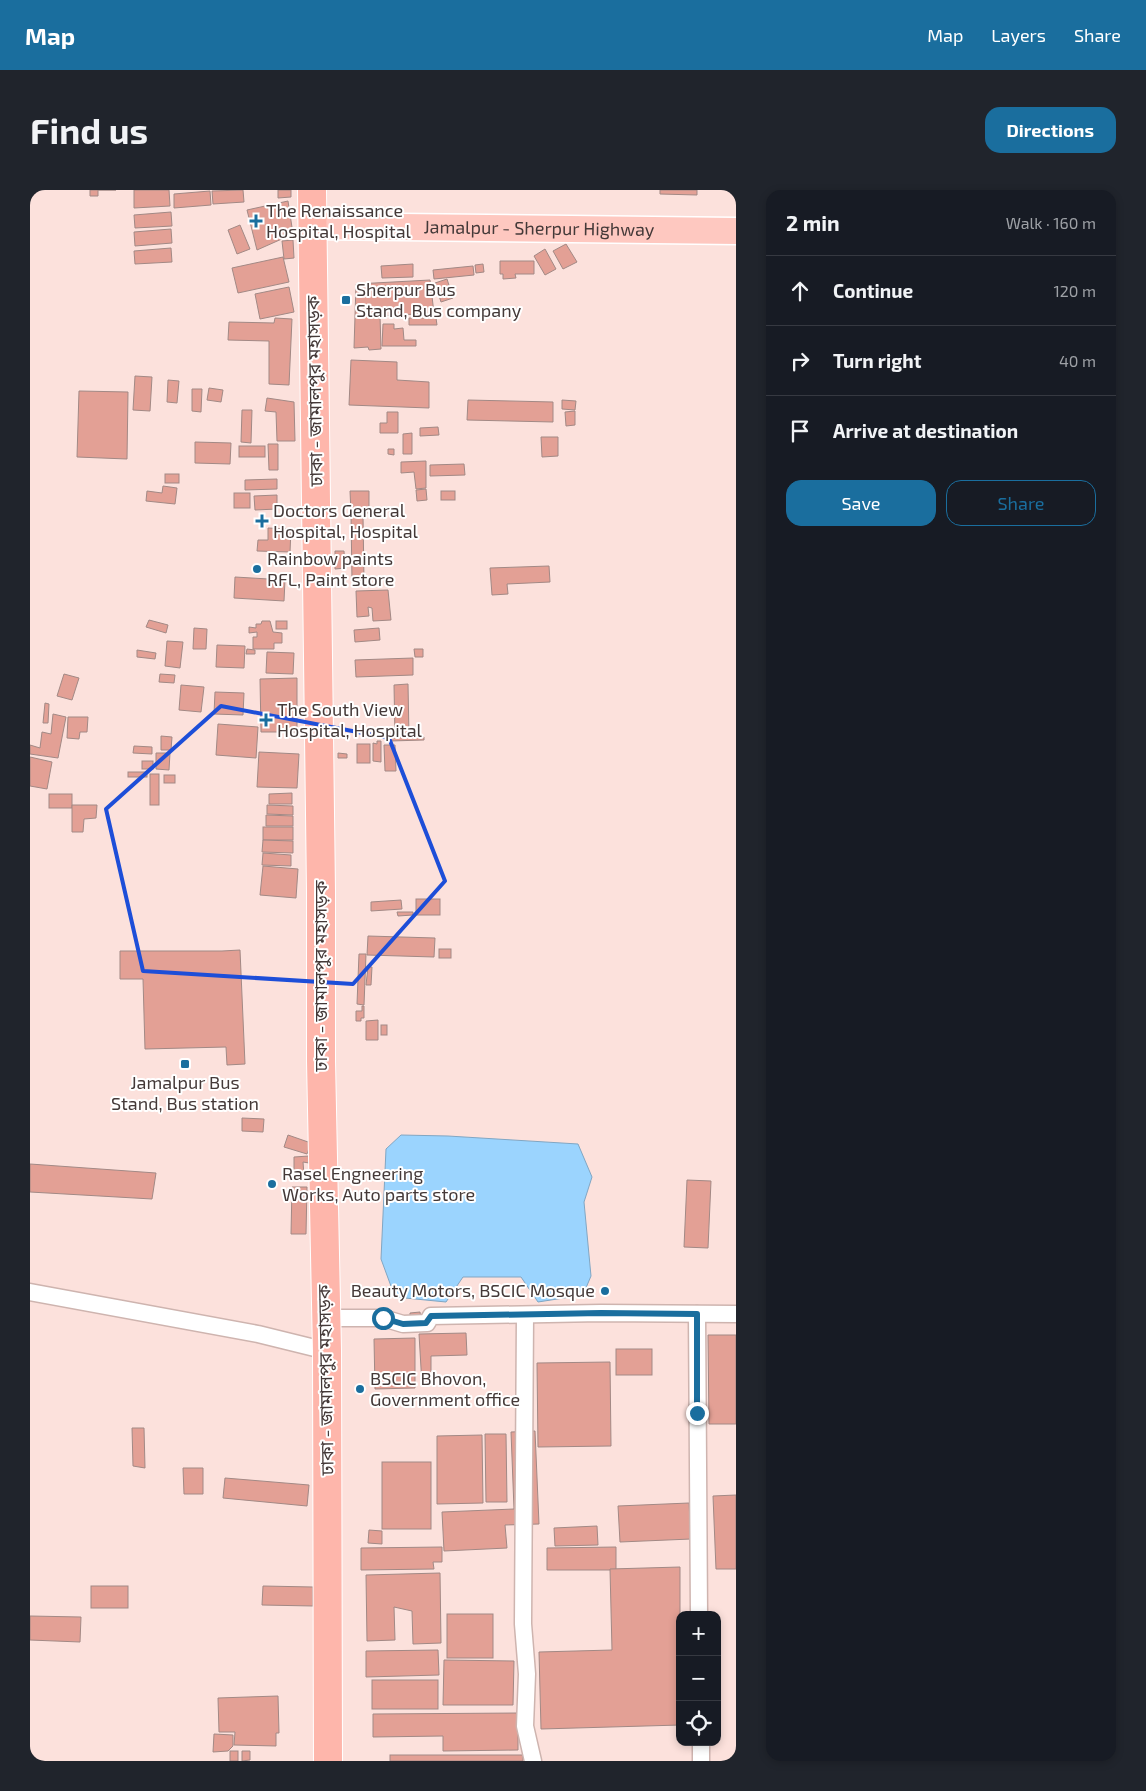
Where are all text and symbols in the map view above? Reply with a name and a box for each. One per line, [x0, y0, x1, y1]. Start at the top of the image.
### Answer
text: Map [25, 21, 75, 50]
text: Map [927, 24, 963, 46]
text: Layers [991, 24, 1046, 46]
text: Share [1074, 24, 1121, 46]
button: Directions [985, 107, 1116, 153]
text: Find us [30, 109, 148, 151]
place label: The Renaissance Hospital, Hospital [266, 199, 412, 242]
text: 2 min [786, 210, 840, 235]
text: Walk · 160 m [1006, 213, 1096, 232]
marker: The Renaissance Hospital, Hospital [250, 215, 262, 227]
street label: Jamalpur - Sherpur Highway [423, 215, 655, 240]
icon: ahead [786, 277, 814, 305]
place label: Sherpur Bus Stand, Bus company [356, 278, 522, 321]
text: Continue [833, 279, 913, 302]
text: 120 m [1053, 281, 1096, 300]
marker: Sherpur Bus Stand, Bus company [340, 294, 352, 306]
street label: ঢাকা - জামালপুর মহাসড়ক [301, 295, 328, 488]
icon: right [786, 347, 814, 375]
text: Turn right [833, 349, 921, 372]
text: 40 m [1059, 351, 1096, 370]
icon: arrive [786, 417, 814, 445]
text: Arrive at destination [833, 419, 1018, 442]
button: Save [786, 480, 936, 526]
button: Share [946, 480, 1096, 526]
place label: Doctors General Hospital, Hospital [273, 499, 419, 542]
marker: Doctors General Hospital, Hospital [255, 514, 269, 528]
place label: Rainbow paints RFL, Paint store [267, 547, 394, 590]
marker: Rainbow paints RFL, Paint store [251, 563, 263, 575]
place label: The South View Hospital, Hospital [277, 698, 423, 741]
marker: The South View Hospital, Hospital [259, 713, 273, 727]
street label: ঢাকা - জামালপুর মহাসড়ক [309, 880, 332, 1072]
marker: Jamalpur Bus Stand, Bus station [179, 1058, 191, 1070]
place label: Jamalpur Bus Stand, Bus station [111, 1071, 259, 1114]
place label: Rasel Engneering Works, Auto parts store [282, 1162, 475, 1205]
marker: Rasel Engneering Works, Auto parts store [266, 1178, 278, 1190]
place label: Beauty Motors, BSCIC Mosque [351, 1279, 595, 1301]
street label: ঢাকা - জামালপুর মহাসড়ক [312, 1284, 339, 1477]
marker: Beauty Motors, BSCIC Mosque [599, 1285, 611, 1297]
route start [372, 1307, 395, 1330]
place label: BSCIC Bhovon, Government office [370, 1367, 520, 1410]
marker: BSCIC Bhovon, Government office [354, 1383, 366, 1395]
route end [686, 1402, 709, 1425]
map controls [676, 1611, 721, 1746]
button: + [676, 1611, 721, 1656]
button: − [676, 1656, 721, 1701]
button: locate [676, 1701, 721, 1746]

